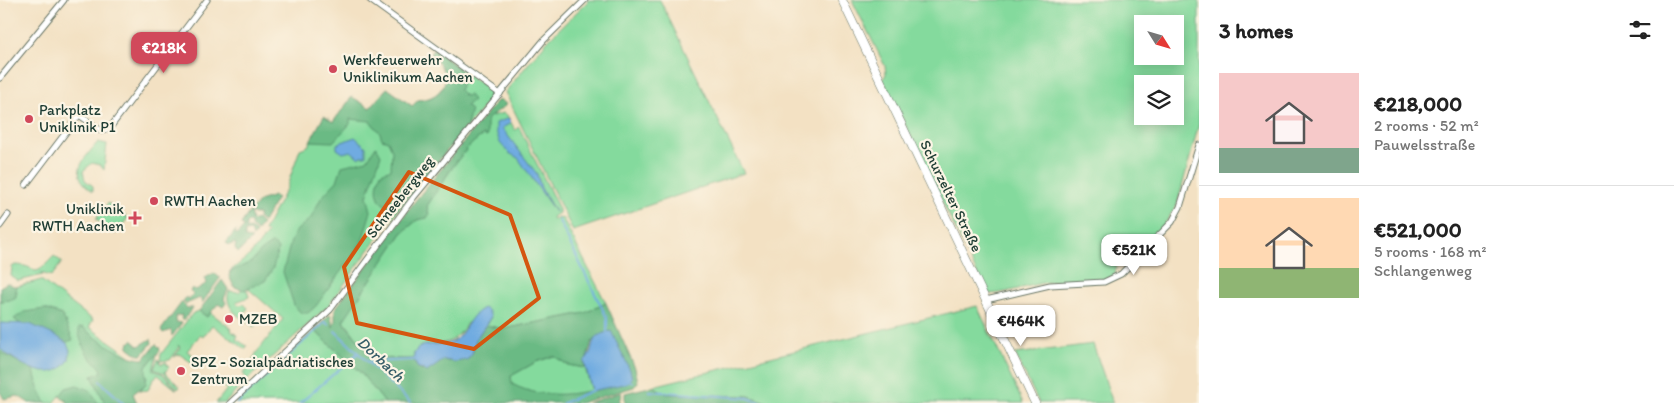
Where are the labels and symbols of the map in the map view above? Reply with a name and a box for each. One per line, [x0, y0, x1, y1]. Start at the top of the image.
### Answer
north arrow [1134, 15, 1184, 65]
pin: €218K [129, 32, 199, 74]
place label: Werkfeuerwehr Uniklinikum Aachen [343, 51, 473, 86]
marker: Werkfeuerwehr Uniklinikum Aachen [327, 63, 339, 75]
place label: Parkplatz Uniklinik P1 [39, 101, 116, 136]
marker: Parkplatz Uniklinik P1 [23, 113, 35, 125]
street label: Schurzelter Straße [916, 137, 986, 255]
street label: Schneebergweg [362, 152, 438, 242]
place label: RWTH Aachen [164, 192, 256, 210]
marker: RWTH Aachen [148, 195, 160, 207]
place label: Uniklinik RWTH Aachen [32, 200, 124, 235]
marker: Uniklinik RWTH Aachen [128, 211, 142, 225]
pin: €521K [1099, 234, 1169, 276]
pin: €464K [986, 304, 1056, 347]
place label: MZEB [239, 310, 278, 328]
marker: MZEB [223, 313, 235, 325]
water label: Dorbach [354, 332, 409, 386]
place label: SPZ - Sozialpädriatisches Zentrum [191, 353, 354, 388]
marker: SPZ - Sozialpädriatisches Zentrum [175, 365, 187, 377]

